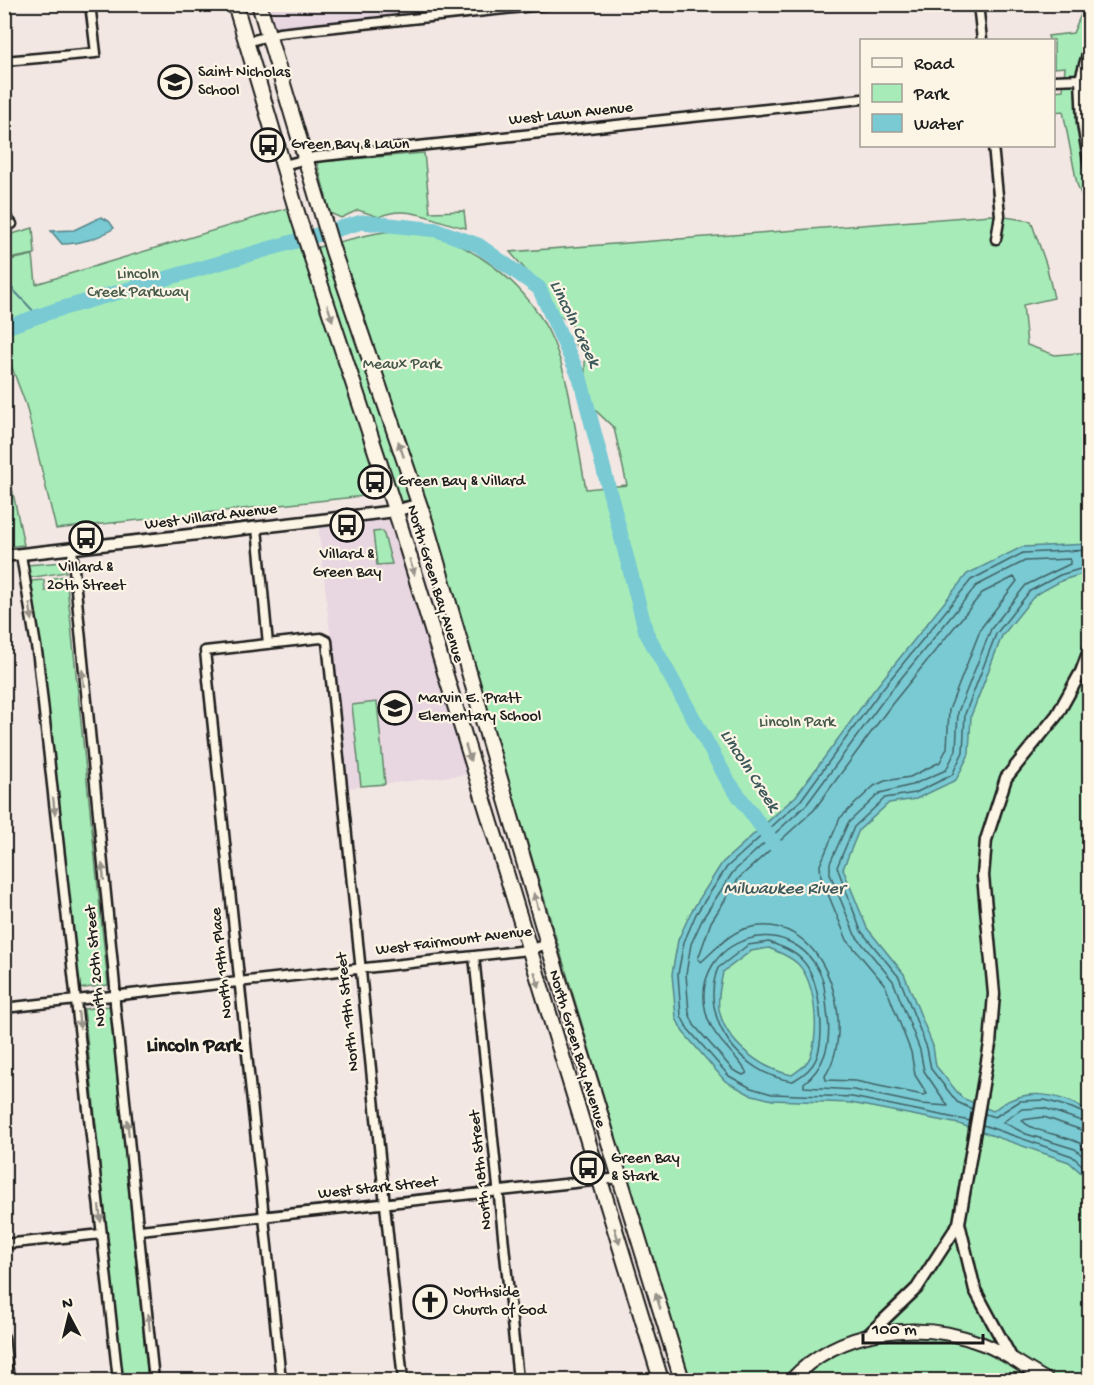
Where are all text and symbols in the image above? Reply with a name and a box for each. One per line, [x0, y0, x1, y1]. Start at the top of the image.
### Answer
legend [860, 39, 1055, 147]
text: Road [914, 55, 955, 76]
school or university icon: Saint Nicholas School [157, 64, 193, 100]
place label: Saint Nicholas School [198, 64, 291, 101]
text: Park [913, 85, 950, 106]
street label: West Lawn Avenue [508, 99, 635, 131]
text: Water [914, 115, 964, 136]
bus stop icon: Green Bay & Lawn [250, 127, 286, 163]
place label: Green Bay & Lawn [291, 136, 410, 155]
park label: Lincoln Creek Parkway [87, 266, 189, 303]
water label: Lincoln Creek [544, 277, 605, 373]
one-way arrow [326, 304, 335, 322]
park label: Meaux Park [363, 356, 443, 375]
one-way arrow [396, 440, 405, 458]
bus stop icon: Green Bay & Villard [357, 464, 393, 500]
place label: Green Bay & Villard [398, 473, 527, 492]
street label: West Villard Avenue [144, 500, 279, 536]
street label: North Green Bay Avenue [401, 503, 467, 666]
bus stop icon: Villard & Green Bay [329, 507, 365, 543]
bus stop icon: Villard & 20th Street [68, 520, 104, 556]
place label: Villard & Green Bay [313, 546, 381, 583]
one-way arrow [408, 558, 417, 576]
place label: Villard & 20th Street [47, 559, 127, 596]
one-way arrow [27, 603, 36, 622]
one-way arrow [78, 668, 88, 687]
school or university icon: Marvin E. Pratt Elementary School [377, 690, 413, 726]
place label: Marvin E. Pratt Elementary School [418, 690, 541, 727]
park label: Lincoln Park [759, 714, 837, 733]
water label: Lincoln Creek [715, 726, 784, 818]
one-way arrow [464, 744, 473, 762]
one-way arrow [50, 796, 59, 815]
one-way arrow [99, 862, 108, 881]
water label: Milwaukee River [724, 879, 848, 900]
one-way arrow [530, 892, 540, 910]
street label: North 20th Street [82, 903, 112, 1028]
street label: North 19th Place [208, 906, 238, 1020]
street label: West Fairmount Avenue [375, 923, 534, 961]
street label: North 19th Street [333, 950, 365, 1072]
street label: North Green Bay Avenue [543, 968, 609, 1131]
one-way arrow [533, 971, 542, 989]
one-way arrow [74, 1011, 84, 1030]
district label: Lincoln Park [146, 1036, 244, 1059]
street label: North 18th Street [466, 1108, 498, 1231]
one-way arrow [124, 1119, 133, 1138]
bus stop icon: Green Bay & Stark [570, 1150, 606, 1186]
place label: Green Bay & Stark [611, 1150, 680, 1187]
street label: West Stark Street [317, 1173, 440, 1205]
one-way arrow [95, 1205, 105, 1224]
one-way arrow [613, 1227, 622, 1245]
church icon: Northside Church of God [412, 1284, 448, 1320]
place label: Northside Church of God [453, 1284, 548, 1321]
north arrow [39, 1286, 99, 1346]
one-way arrow [653, 1292, 662, 1310]
text: N [61, 1294, 74, 1315]
scale bar [863, 1307, 983, 1345]
one-way arrow [144, 1313, 154, 1332]
text: 100 m [871, 1320, 917, 1341]

